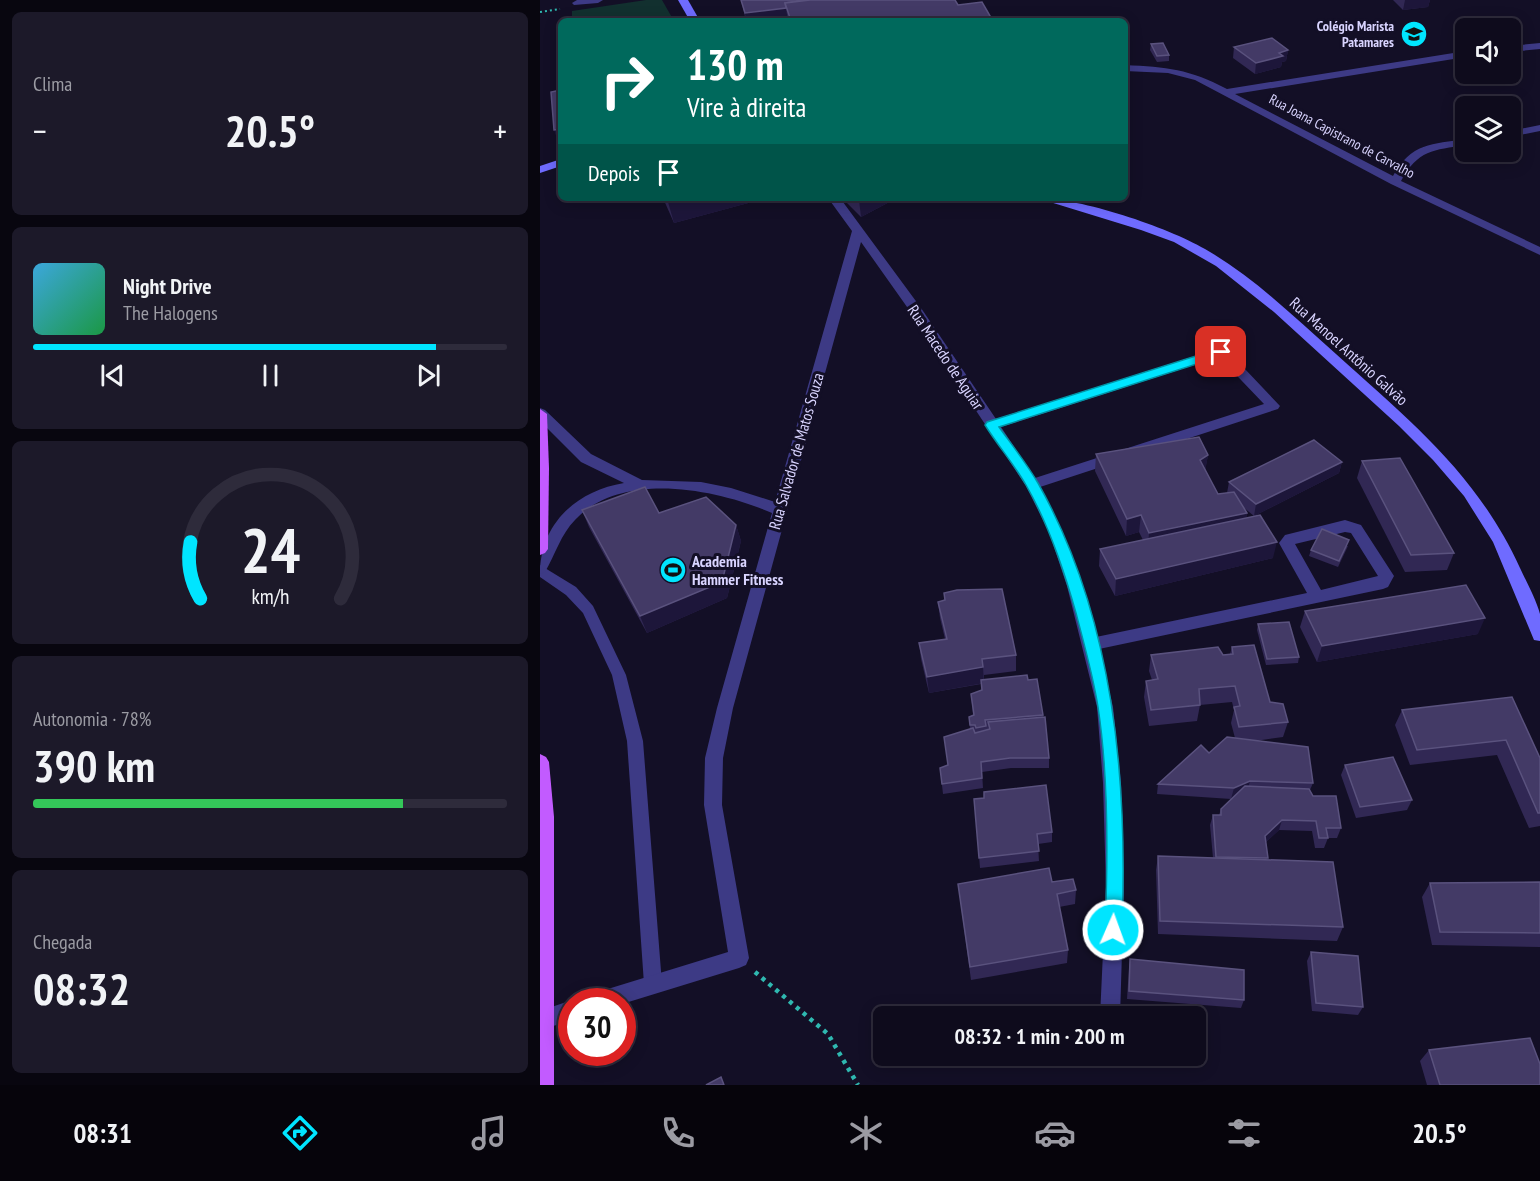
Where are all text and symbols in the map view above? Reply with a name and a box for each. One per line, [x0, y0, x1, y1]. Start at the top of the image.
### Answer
place label: Colégio Marista Patamares [1317, 17, 1394, 51]
map controls [1455, 18, 1521, 162]
button: sound [1455, 18, 1521, 84]
school or university icon: Colégio Marista Patamares [1399, 19, 1429, 49]
text: 130 m [687, 37, 784, 92]
icon: right [588, 42, 666, 120]
text: Clima [33, 71, 72, 97]
text: Vire à direita [687, 90, 806, 124]
street label: Rua Joana Capistrano de Carvalho [1266, 90, 1418, 182]
button: layers [1455, 96, 1521, 162]
text: 20.5° [225, 101, 315, 159]
text: − [33, 109, 47, 152]
text: + [493, 109, 507, 152]
icon: arrive [652, 156, 685, 189]
text: Depois [588, 159, 640, 187]
text: Night Drive [123, 272, 212, 300]
street label: Rua Manoel Antônio Galvão [1286, 293, 1412, 409]
text: The Halogens [123, 300, 218, 326]
street label: Rua Macedo de Aguiar [904, 301, 989, 414]
pin [1195, 326, 1246, 377]
icon: arrive [1204, 335, 1237, 368]
icon: previous [96, 359, 129, 392]
icon: pause [254, 359, 287, 392]
icon: next [412, 359, 445, 392]
street label: Rua Salvador de Matos Souza [764, 370, 828, 532]
text: 24 [240, 510, 300, 591]
place label: Academia Hammer Fitness [691, 551, 784, 589]
sports icon: Academia Hammer Fitness [658, 555, 688, 585]
text: km/h [251, 583, 289, 611]
text: Autonomia · 78% [33, 706, 151, 732]
text: 390 km [33, 736, 155, 794]
position arrow [1081, 898, 1145, 962]
text: Chegada [33, 929, 92, 955]
text: 08:32 [33, 959, 130, 1017]
speed limit sign: 30 [558, 988, 636, 1066]
text: 08:32 · 1 min · 200 m [954, 1022, 1125, 1050]
icon: directions [279, 1112, 321, 1154]
icon: music [468, 1112, 510, 1154]
icon: phone [657, 1112, 699, 1154]
icon: climate [845, 1112, 887, 1154]
icon: car [1034, 1112, 1076, 1154]
icon: filters [1223, 1112, 1265, 1154]
text: 08:31 [73, 1116, 132, 1150]
text: 20.5° [1412, 1116, 1466, 1150]

